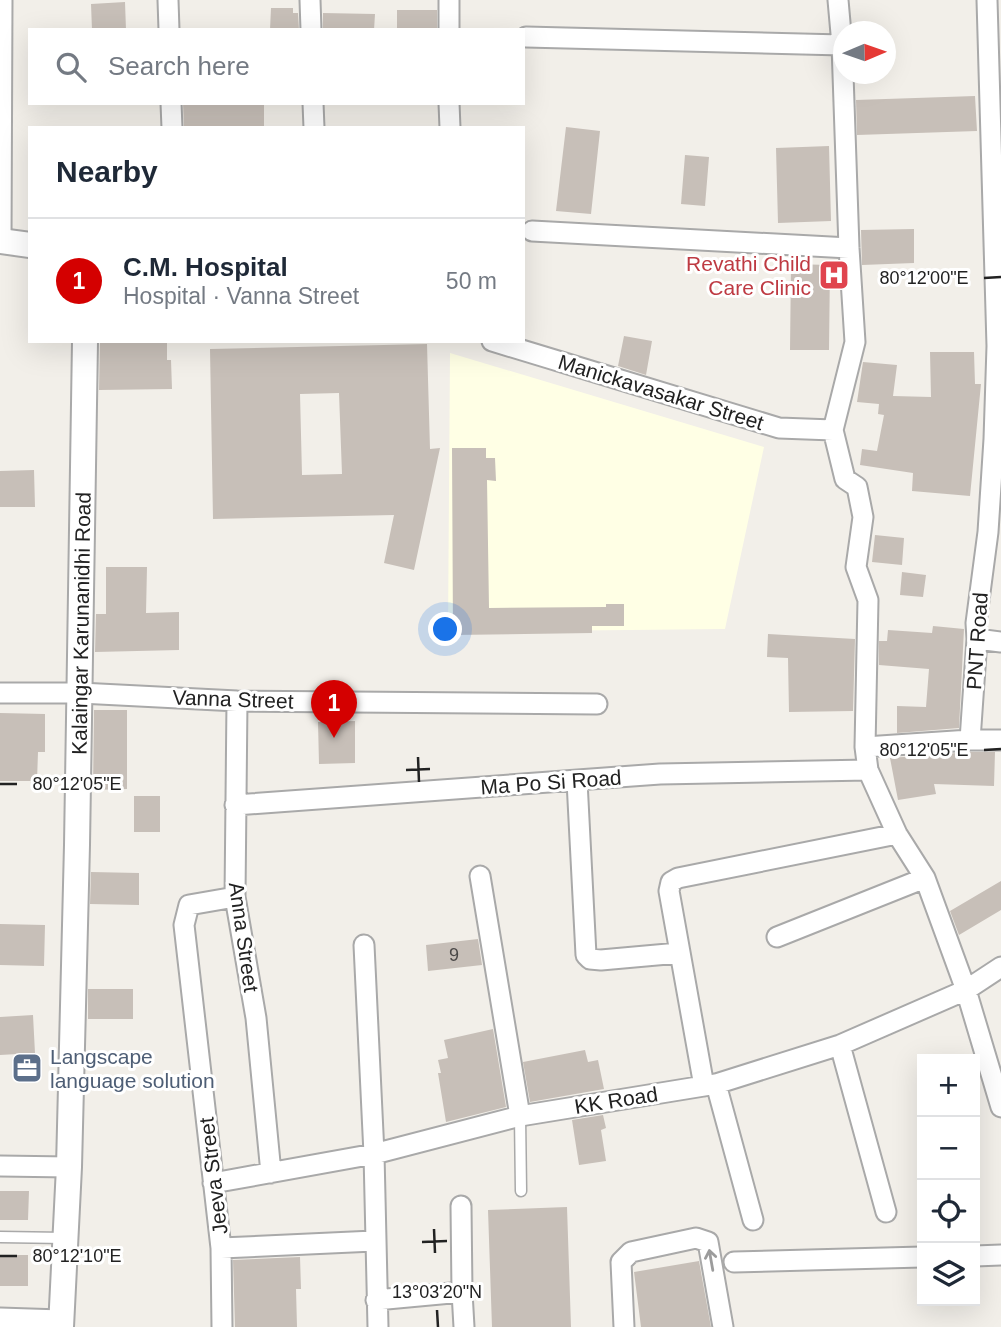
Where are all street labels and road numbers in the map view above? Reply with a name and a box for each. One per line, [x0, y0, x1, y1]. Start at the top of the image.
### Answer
street label: Manickavasakar Street [556, 350, 767, 434]
street label: Kalaingar Karunanidhi Road [67, 492, 94, 755]
street label: PNT Road [962, 591, 992, 691]
street label: Vanna Street [172, 685, 294, 713]
street label: Ma Po Si Road [480, 766, 622, 798]
street label: Anna Street [225, 880, 263, 994]
street label: KK Road [573, 1082, 659, 1118]
street label: Jeeva Street [194, 1116, 232, 1236]

